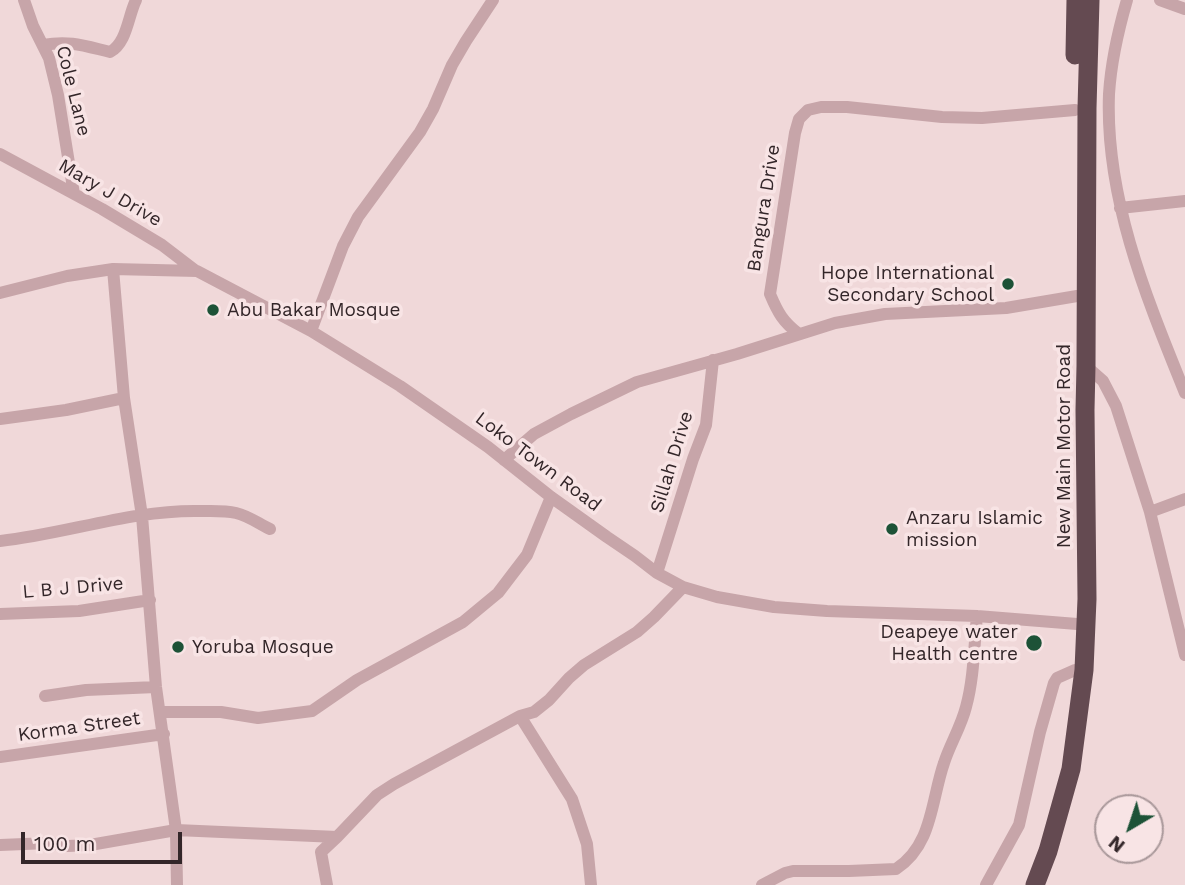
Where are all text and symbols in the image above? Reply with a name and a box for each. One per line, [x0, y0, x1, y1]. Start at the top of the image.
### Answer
street label: Cole Lane [51, 43, 95, 139]
street label: Bangura Drive [743, 143, 785, 273]
street label: Mary J Drive [54, 154, 166, 232]
place label: Hope International Secondary School [821, 262, 994, 306]
marker: Hope International Secondary School [1000, 276, 1016, 292]
place label: Abu Bakar Mosque [227, 299, 400, 321]
marker: Abu Bakar Mosque [205, 302, 221, 318]
street label: New Main Motor Road [1053, 344, 1075, 548]
street label: Loko Town Road [471, 407, 605, 517]
street label: Sillah Drive [646, 408, 698, 516]
place label: Anzaru Islamic mission [906, 507, 1043, 551]
marker: Anzaru Islamic mission [884, 521, 900, 537]
street label: L B J Drive [22, 572, 124, 604]
place label: Deapeye water Health centre [880, 621, 1018, 665]
marker: Deapeye water Health centre [1024, 633, 1044, 653]
place label: Yoruba Mosque [192, 636, 334, 658]
marker: Yoruba Mosque [170, 639, 186, 655]
street label: Korma Street [16, 707, 142, 747]
north arrow [1094, 794, 1164, 864]
scale bar [24, 818, 186, 862]
text: 100 m [34, 831, 96, 856]
text: N [1104, 831, 1129, 858]

